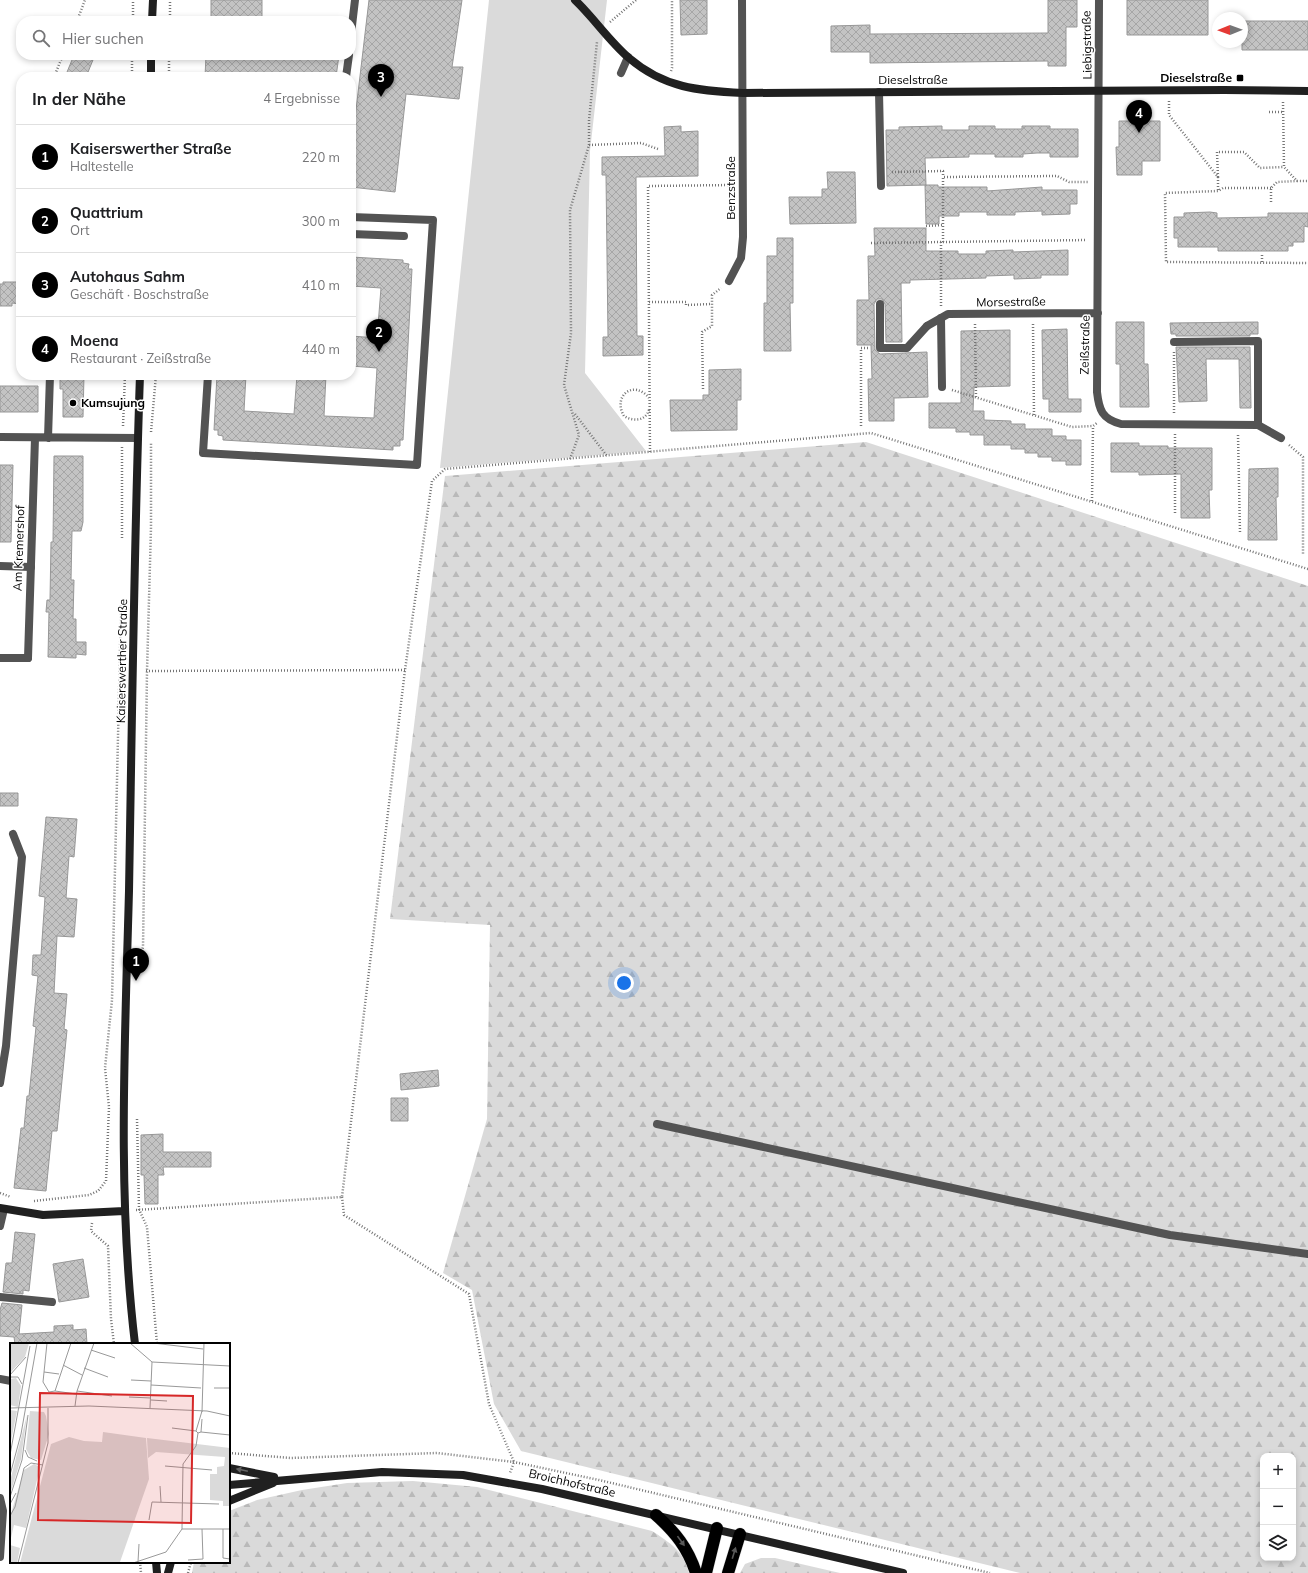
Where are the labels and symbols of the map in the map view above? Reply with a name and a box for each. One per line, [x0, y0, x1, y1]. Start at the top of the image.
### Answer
street label: Liebigstraße [1078, 10, 1095, 80]
north arrow [1212, 12, 1248, 48]
pin: 3 [368, 64, 394, 97]
place label: Dieselstraße [1160, 70, 1232, 85]
street label: Dieselstraße [878, 72, 948, 87]
marker: Dieselstraße [1235, 73, 1245, 83]
pin: 4 [1126, 100, 1152, 133]
street label: Benzstraße [723, 156, 738, 220]
street label: Morsestraße [976, 293, 1046, 310]
street label: Zeißstraße [1076, 315, 1093, 375]
pin: 2 [366, 319, 392, 352]
place label: Kumsujung [81, 395, 145, 410]
marker: Kumsujung [68, 398, 78, 408]
street label: Am Kremershof [10, 504, 28, 591]
street label: Kaiserswerther Straße [113, 599, 130, 723]
pin: 1 [123, 948, 149, 981]
your location [614, 973, 634, 993]
inset map [10, 1343, 230, 1563]
street label: Broichhofstraße [527, 1465, 617, 1500]
one-way arrow [236, 1467, 248, 1473]
one-way arrow [677, 1535, 685, 1546]
one-way arrow [731, 1547, 737, 1559]

